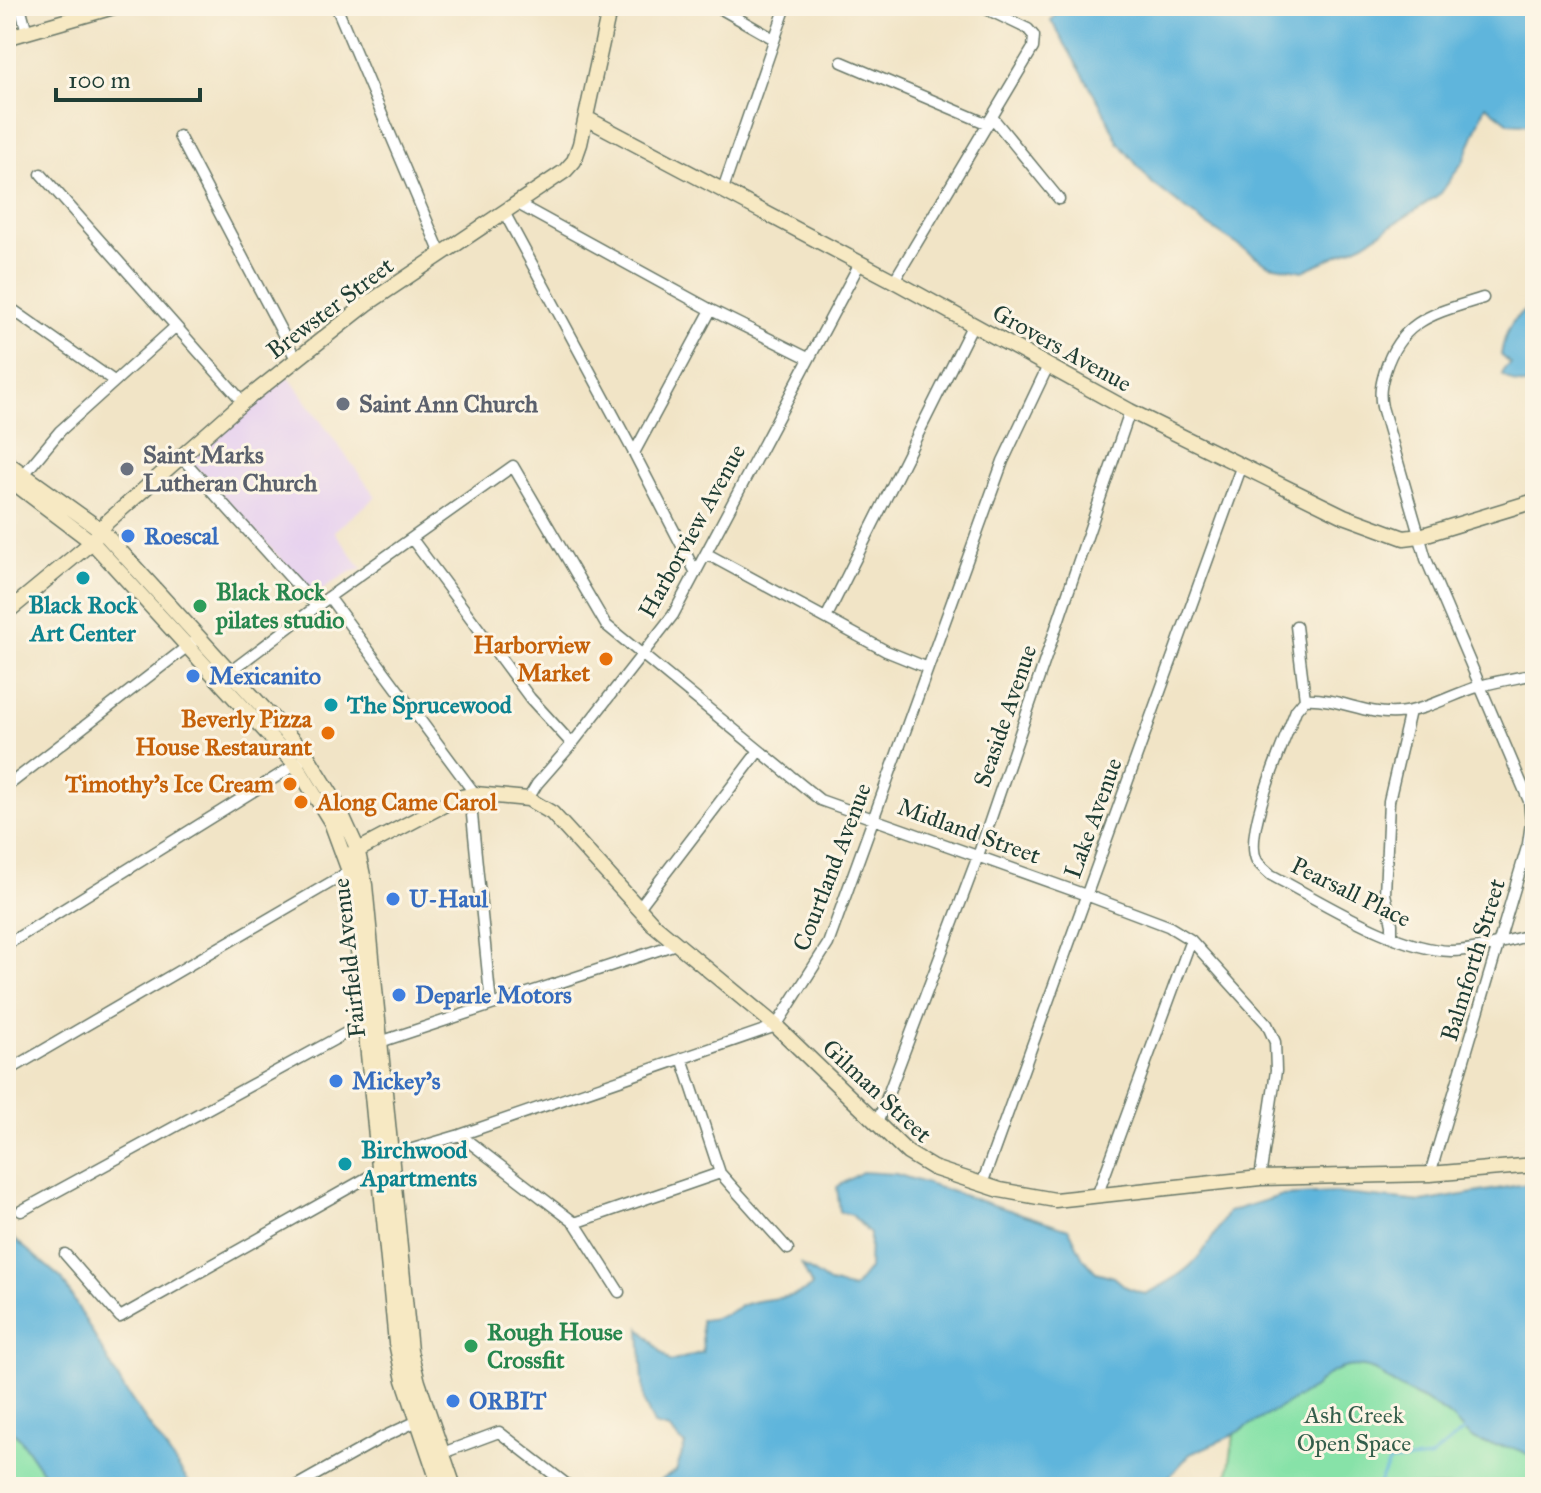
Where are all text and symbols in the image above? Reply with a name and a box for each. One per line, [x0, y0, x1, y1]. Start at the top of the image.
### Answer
scale bar [56, 52, 200, 102]
text: 100 m [68, 65, 131, 95]
street label: Brewster Street [261, 250, 400, 366]
street label: Grovers Avenue [987, 297, 1137, 399]
place label: Saint Ann Church [359, 389, 539, 419]
marker: Saint Ann Church [334, 395, 352, 413]
street label: Harborview Avenue [632, 439, 752, 623]
place label: Saint Marks Lutheran Church [143, 440, 318, 498]
marker: Saint Marks Lutheran Church [118, 460, 136, 478]
place label: Roescal [144, 521, 219, 551]
marker: Roescal [119, 527, 137, 545]
marker: Black Rock Art Center [74, 569, 92, 587]
place label: Black Rock pilates studio [215, 577, 344, 635]
place label: Black Rock Art Center [28, 590, 138, 648]
marker: Black Rock pilates studio [191, 597, 209, 615]
place label: Harborview Market [473, 630, 591, 688]
street label: Seaside Avenue [967, 641, 1043, 791]
marker: Harborview Market [597, 650, 615, 668]
place label: Mexicanito [209, 661, 321, 691]
marker: Mexicanito [184, 667, 202, 685]
place label: The Sprucewood [346, 690, 513, 720]
marker: The Sprucewood [322, 696, 340, 714]
place label: Beverly Pizza House Restaurant [135, 704, 313, 762]
marker: Beverly Pizza House Restaurant [319, 724, 337, 742]
street label: Lake Avenue [1057, 754, 1129, 882]
place label: Timothy's Ice Cream [64, 769, 275, 799]
marker: Timothy's Ice Cream [281, 775, 299, 793]
street label: Courtland Avenue [786, 779, 878, 955]
place label: Along Came Carol [315, 787, 497, 817]
street label: Midland Street [894, 791, 1045, 871]
marker: Along Came Carol [292, 793, 310, 811]
street label: Pearsall Place [1286, 850, 1416, 934]
street label: Balmforth Street [1434, 875, 1512, 1045]
street label: Fairfield Avenue [326, 877, 372, 1039]
place label: U-Haul [409, 884, 488, 914]
marker: U-Haul [384, 890, 402, 908]
place label: Deparle Motors [415, 980, 572, 1010]
marker: Deparle Motors [390, 986, 408, 1004]
street label: Gilman Street [816, 1033, 938, 1150]
place label: Mickey's [352, 1066, 441, 1096]
marker: Mickey's [327, 1072, 345, 1090]
place label: Birchwood Apartments [359, 1135, 477, 1193]
marker: Birchwood Apartments [336, 1155, 354, 1173]
place label: Rough House Crossfit [487, 1317, 623, 1375]
marker: Rough House Crossfit [462, 1337, 480, 1355]
place label: ORBIT [469, 1386, 547, 1416]
marker: ORBIT [444, 1392, 462, 1410]
park label: Ash Creek Open Space [1297, 1400, 1411, 1458]

